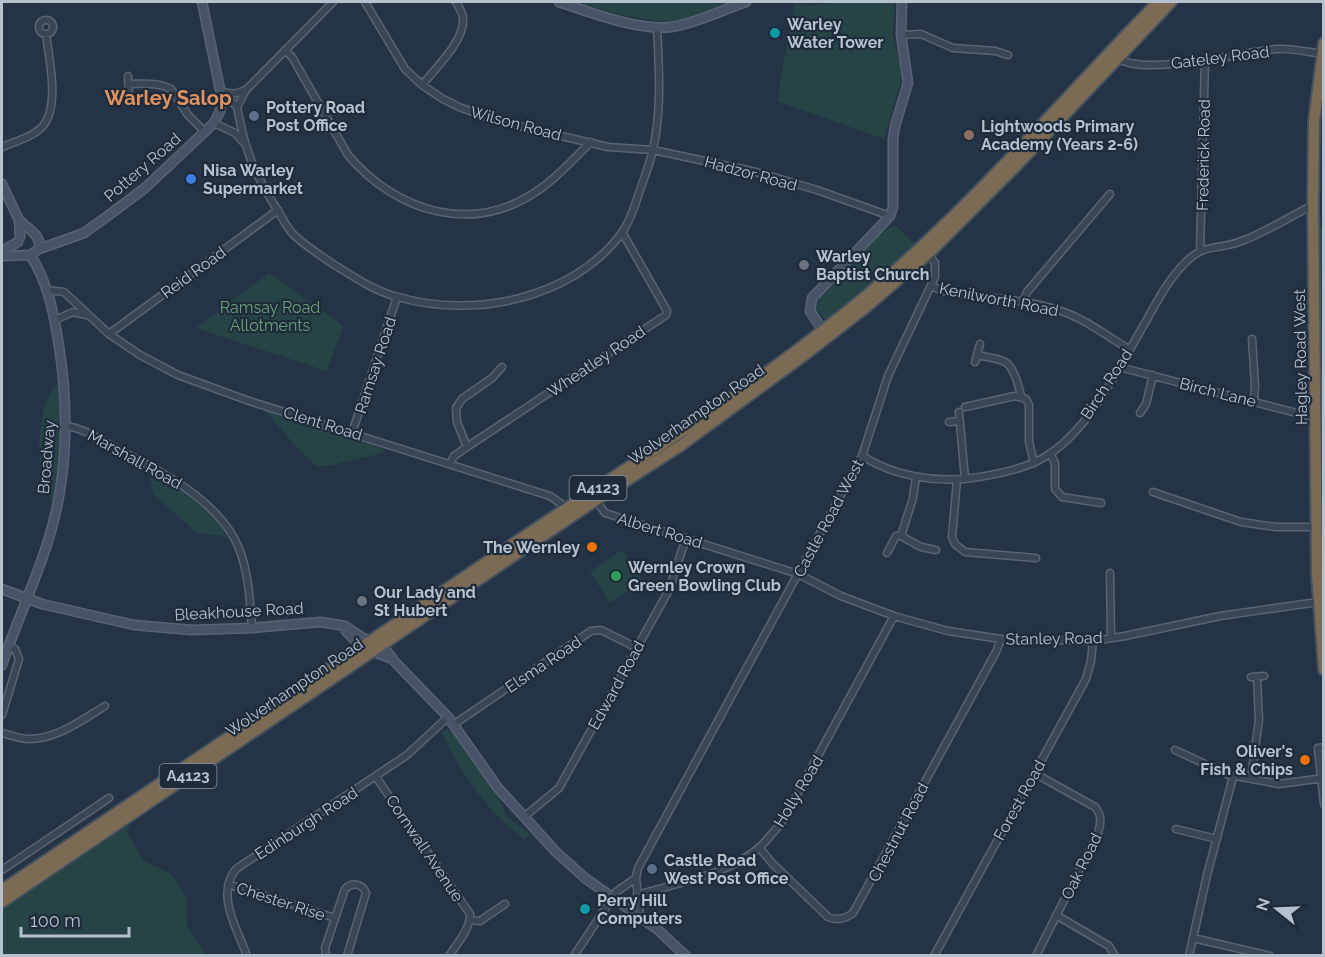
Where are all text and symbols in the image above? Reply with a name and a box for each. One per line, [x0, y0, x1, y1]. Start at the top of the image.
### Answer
place label: Warley Water Tower [787, 15, 884, 52]
marker: Warley Water Tower [768, 26, 782, 40]
street label: Gateley Road [1170, 42, 1270, 73]
district label: Warley Salop [104, 86, 232, 110]
place label: Pottery Road Post Office [266, 98, 365, 135]
street label: Frederick Road [1193, 99, 1214, 211]
street label: Wilson Road [468, 102, 564, 145]
marker: Pottery Road Post Office [247, 109, 261, 123]
place label: Lightwoods Primary Academy (Years 2-6) [981, 117, 1138, 154]
marker: Lightwoods Primary Academy (Years 2-6) [962, 128, 976, 142]
street label: Pottery Road [100, 129, 185, 206]
street label: Hadzor Road [702, 152, 799, 195]
place label: Nisa Warley Supermarket [203, 161, 303, 198]
marker: Nisa Warley Supermarket [184, 172, 198, 186]
street label: Reid Road [157, 243, 229, 302]
place label: Warley Baptist Church [816, 247, 929, 284]
marker: Warley Baptist Church [797, 258, 811, 272]
street label: Kenilworth Road [938, 279, 1060, 320]
street label: Hagley Road West [1290, 288, 1311, 425]
park label: Ramsay Road Allotments [220, 298, 320, 335]
street label: Ramsay Road [351, 314, 400, 416]
street label: Wheatley Road [544, 322, 649, 401]
street label: Birch Road [1077, 345, 1136, 423]
street label: Wolverhampton Road [625, 360, 768, 469]
street label: Birch Lane [1178, 374, 1258, 411]
street label: Clent Road [281, 402, 365, 445]
street label: Broadway [34, 419, 59, 495]
street label: Marshall Road [84, 426, 185, 493]
street label: Castle Road West [789, 456, 868, 580]
road number: A4123 [570, 476, 626, 500]
street label: Albert Road [615, 509, 705, 552]
place label: The Wernley [483, 538, 580, 557]
marker: The Wernley [585, 540, 599, 554]
place label: Wernley Crown Green Bowling Club [628, 558, 781, 595]
marker: Wernley Crown Green Bowling Club [609, 569, 623, 583]
place label: Our Lady and St Hubert [374, 583, 476, 620]
marker: Our Lady and St Hubert [355, 594, 369, 608]
street label: Bleakhouse Road [174, 599, 304, 624]
street label: Stanley Road [1005, 628, 1103, 649]
street label: Elsma Road [502, 632, 585, 697]
street label: Wolverhampton Road [222, 634, 367, 740]
street label: Edward Road [584, 637, 649, 733]
place label: Oliver's Fish & Chips [1200, 742, 1293, 779]
street label: Holly Road [770, 752, 827, 831]
marker: Oliver's Fish & Chips [1298, 753, 1312, 767]
street label: Forest Road [990, 757, 1049, 844]
road number: A4123 [160, 764, 216, 788]
street label: Chestnut Road [864, 779, 933, 885]
street label: Edinburgh Road [251, 783, 361, 864]
street label: Cornwall Avenue [382, 791, 467, 905]
street label: Oak Road [1057, 830, 1106, 903]
place label: Castle Road West Post Office [664, 851, 789, 888]
marker: Castle Road West Post Office [645, 862, 659, 876]
street label: Chester Rise [234, 878, 328, 925]
north arrow [1247, 879, 1307, 939]
place label: Perry Hill Computers [597, 891, 682, 928]
text: N [1252, 896, 1274, 913]
scale bar [21, 900, 129, 938]
marker: Perry Hill Computers [578, 902, 592, 916]
text: 100 m [30, 910, 81, 931]

